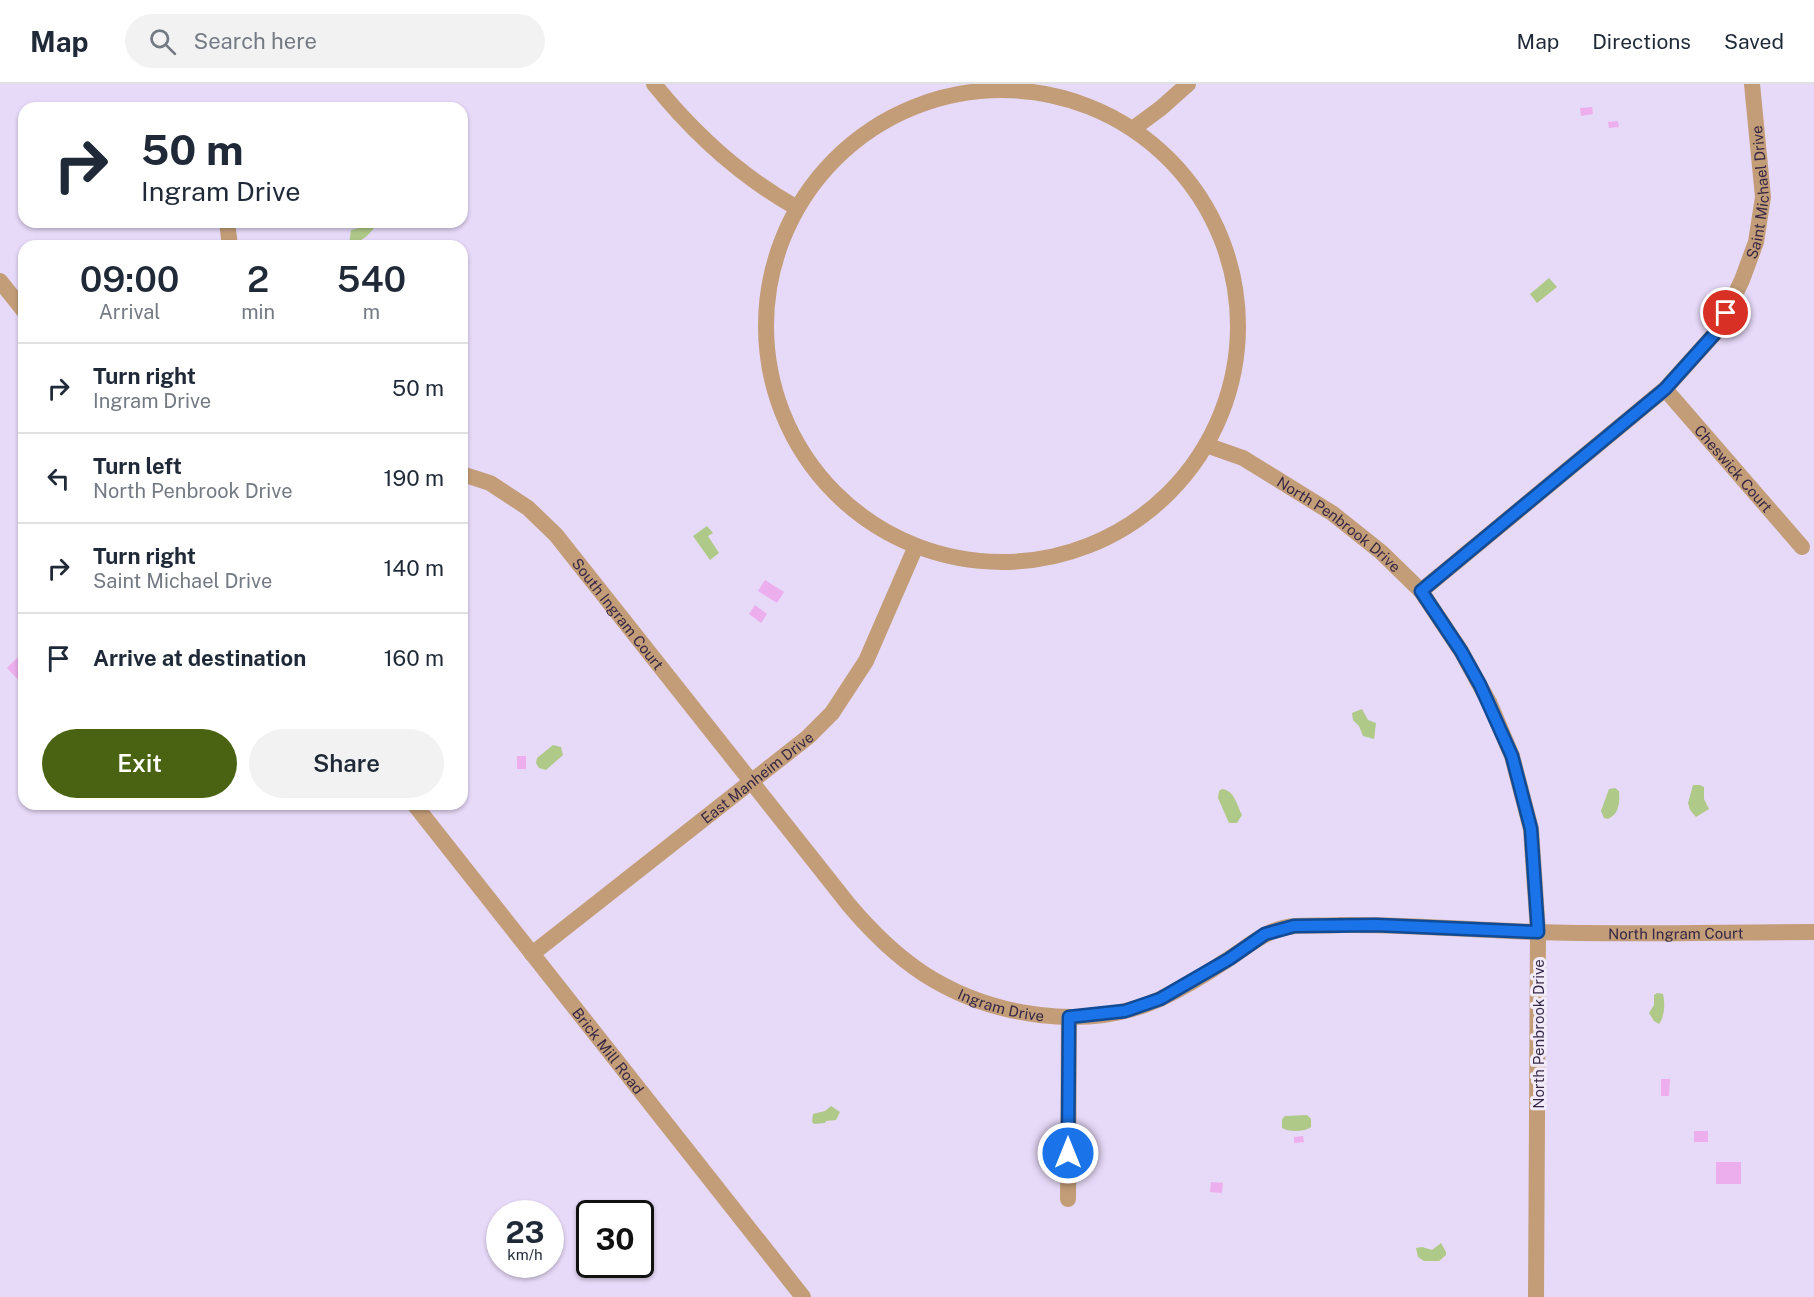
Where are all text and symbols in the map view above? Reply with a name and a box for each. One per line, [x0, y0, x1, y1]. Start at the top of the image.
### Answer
search box [125, 14, 545, 68]
text: Map [30, 25, 89, 58]
icon: search [146, 25, 179, 58]
text: Search here [194, 28, 317, 54]
text: Map [1517, 29, 1559, 54]
text: Directions [1592, 29, 1691, 54]
text: Saved [1724, 29, 1784, 54]
text: 50 m [141, 125, 244, 174]
street label: Saint Michael Drive [1742, 125, 1772, 261]
icon: right [42, 126, 120, 204]
text: Ingram Drive [141, 175, 301, 207]
text: 09:00 [80, 258, 179, 300]
text: 2 [247, 258, 269, 300]
text: 540 [337, 258, 406, 300]
pin [1700, 287, 1751, 338]
icon: arrive [1709, 296, 1742, 329]
text: Arrival [99, 300, 160, 324]
text: min [241, 300, 275, 324]
text: m [363, 300, 380, 324]
text: Turn right [93, 363, 196, 389]
icon: right [42, 372, 75, 405]
text: 50 m [392, 375, 444, 401]
text: Ingram Drive [93, 389, 211, 413]
street label: Cheswick Court [1691, 421, 1776, 515]
text: Turn left [93, 453, 182, 479]
icon: left [42, 462, 75, 495]
text: 190 m [384, 465, 444, 491]
street label: North Penbrook Drive [1274, 473, 1404, 575]
text: North Penbrook Drive [93, 479, 293, 503]
text: Turn right [93, 543, 196, 569]
icon: right [42, 552, 75, 585]
street label: South Ingram Court [569, 554, 668, 673]
text: 140 m [383, 555, 444, 581]
text: Saint Michael Drive [93, 569, 272, 593]
icon: arrive [42, 642, 75, 675]
text: Arrive at destination [93, 645, 306, 671]
text: 160 m [384, 645, 444, 671]
street label: East Manheim Drive [697, 728, 816, 827]
button: Exit [42, 729, 237, 798]
button: Share [249, 729, 444, 798]
street label: North Ingram Court [1608, 924, 1744, 942]
street label: North Penbrook Drive [1530, 959, 1547, 1109]
street label: Ingram Drive [956, 985, 1045, 1024]
street label: Brick Mill Road [569, 1004, 648, 1097]
position arrow [1036, 1121, 1100, 1185]
speed limit sign: 30 [576, 1200, 654, 1278]
text: 23 [505, 1214, 545, 1250]
text: km/h [507, 1246, 543, 1263]

